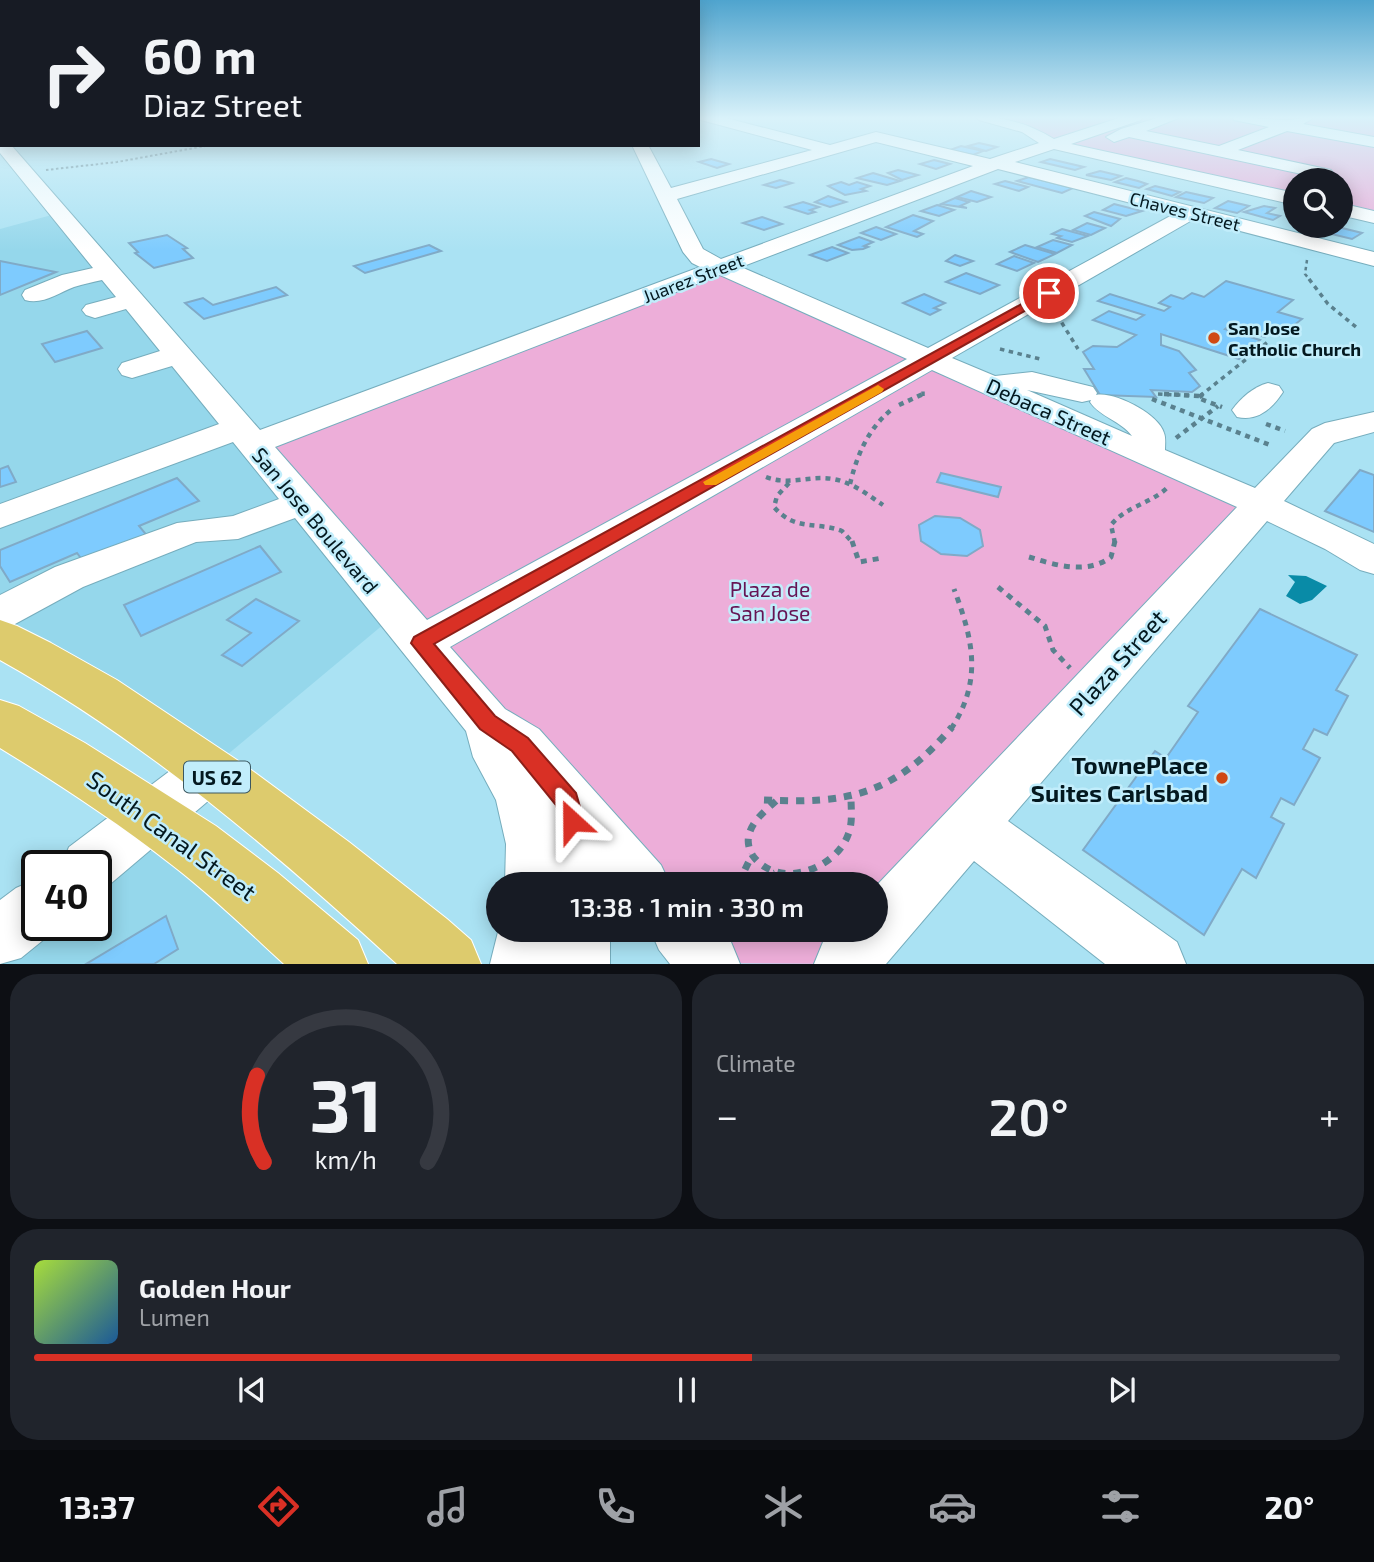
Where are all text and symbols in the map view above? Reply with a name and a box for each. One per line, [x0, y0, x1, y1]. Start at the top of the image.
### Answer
text: 60 m [143, 25, 257, 84]
icon: right [28, 28, 119, 119]
text: Diaz Street [143, 85, 302, 123]
map controls [1283, 168, 1353, 238]
button: search [1283, 168, 1353, 238]
street label: Chaves Street [1128, 187, 1243, 235]
street label: Juarez Street [640, 249, 747, 307]
pin [1019, 263, 1079, 323]
icon: arrive [1030, 274, 1068, 312]
place label: San Jose Catholic Church [1228, 317, 1361, 360]
marker: San Jose Catholic Church [1206, 330, 1222, 346]
street label: Debaca Street [983, 372, 1115, 450]
street label: San Jose Boulevard [248, 442, 384, 598]
park label: Plaza de San Jose [730, 576, 810, 625]
street label: Plaza Street [1062, 603, 1172, 721]
place label: TownePlace Suites Carlsbad [1031, 750, 1208, 807]
road number: US 62 [184, 762, 250, 792]
street label: South Canal Street [82, 764, 262, 906]
marker: TownePlace Suites Carlsbad [1214, 770, 1230, 786]
position arrow [535, 784, 609, 858]
speed limit sign: 40 [21, 850, 112, 941]
text: 13:38 · 1 min · 330 m [570, 891, 804, 922]
text: Climate [716, 1049, 796, 1077]
text: 31 [310, 1060, 382, 1148]
text: 20° [988, 1084, 1069, 1146]
text: − [716, 1092, 738, 1138]
text: + [1319, 1092, 1340, 1138]
text: km/h [315, 1144, 377, 1174]
text: Golden Hour [139, 1272, 291, 1303]
text: Lumen [139, 1303, 210, 1331]
icon: previous [233, 1371, 271, 1409]
icon: pause [668, 1371, 706, 1409]
icon: next [1103, 1371, 1141, 1409]
icon: directions [254, 1482, 303, 1531]
icon: music [423, 1482, 472, 1531]
icon: phone [591, 1482, 640, 1531]
icon: climate [759, 1482, 808, 1531]
icon: car [928, 1482, 977, 1531]
icon: filters [1096, 1482, 1145, 1531]
text: 13:37 [60, 1487, 135, 1525]
text: 20° [1264, 1487, 1314, 1525]

